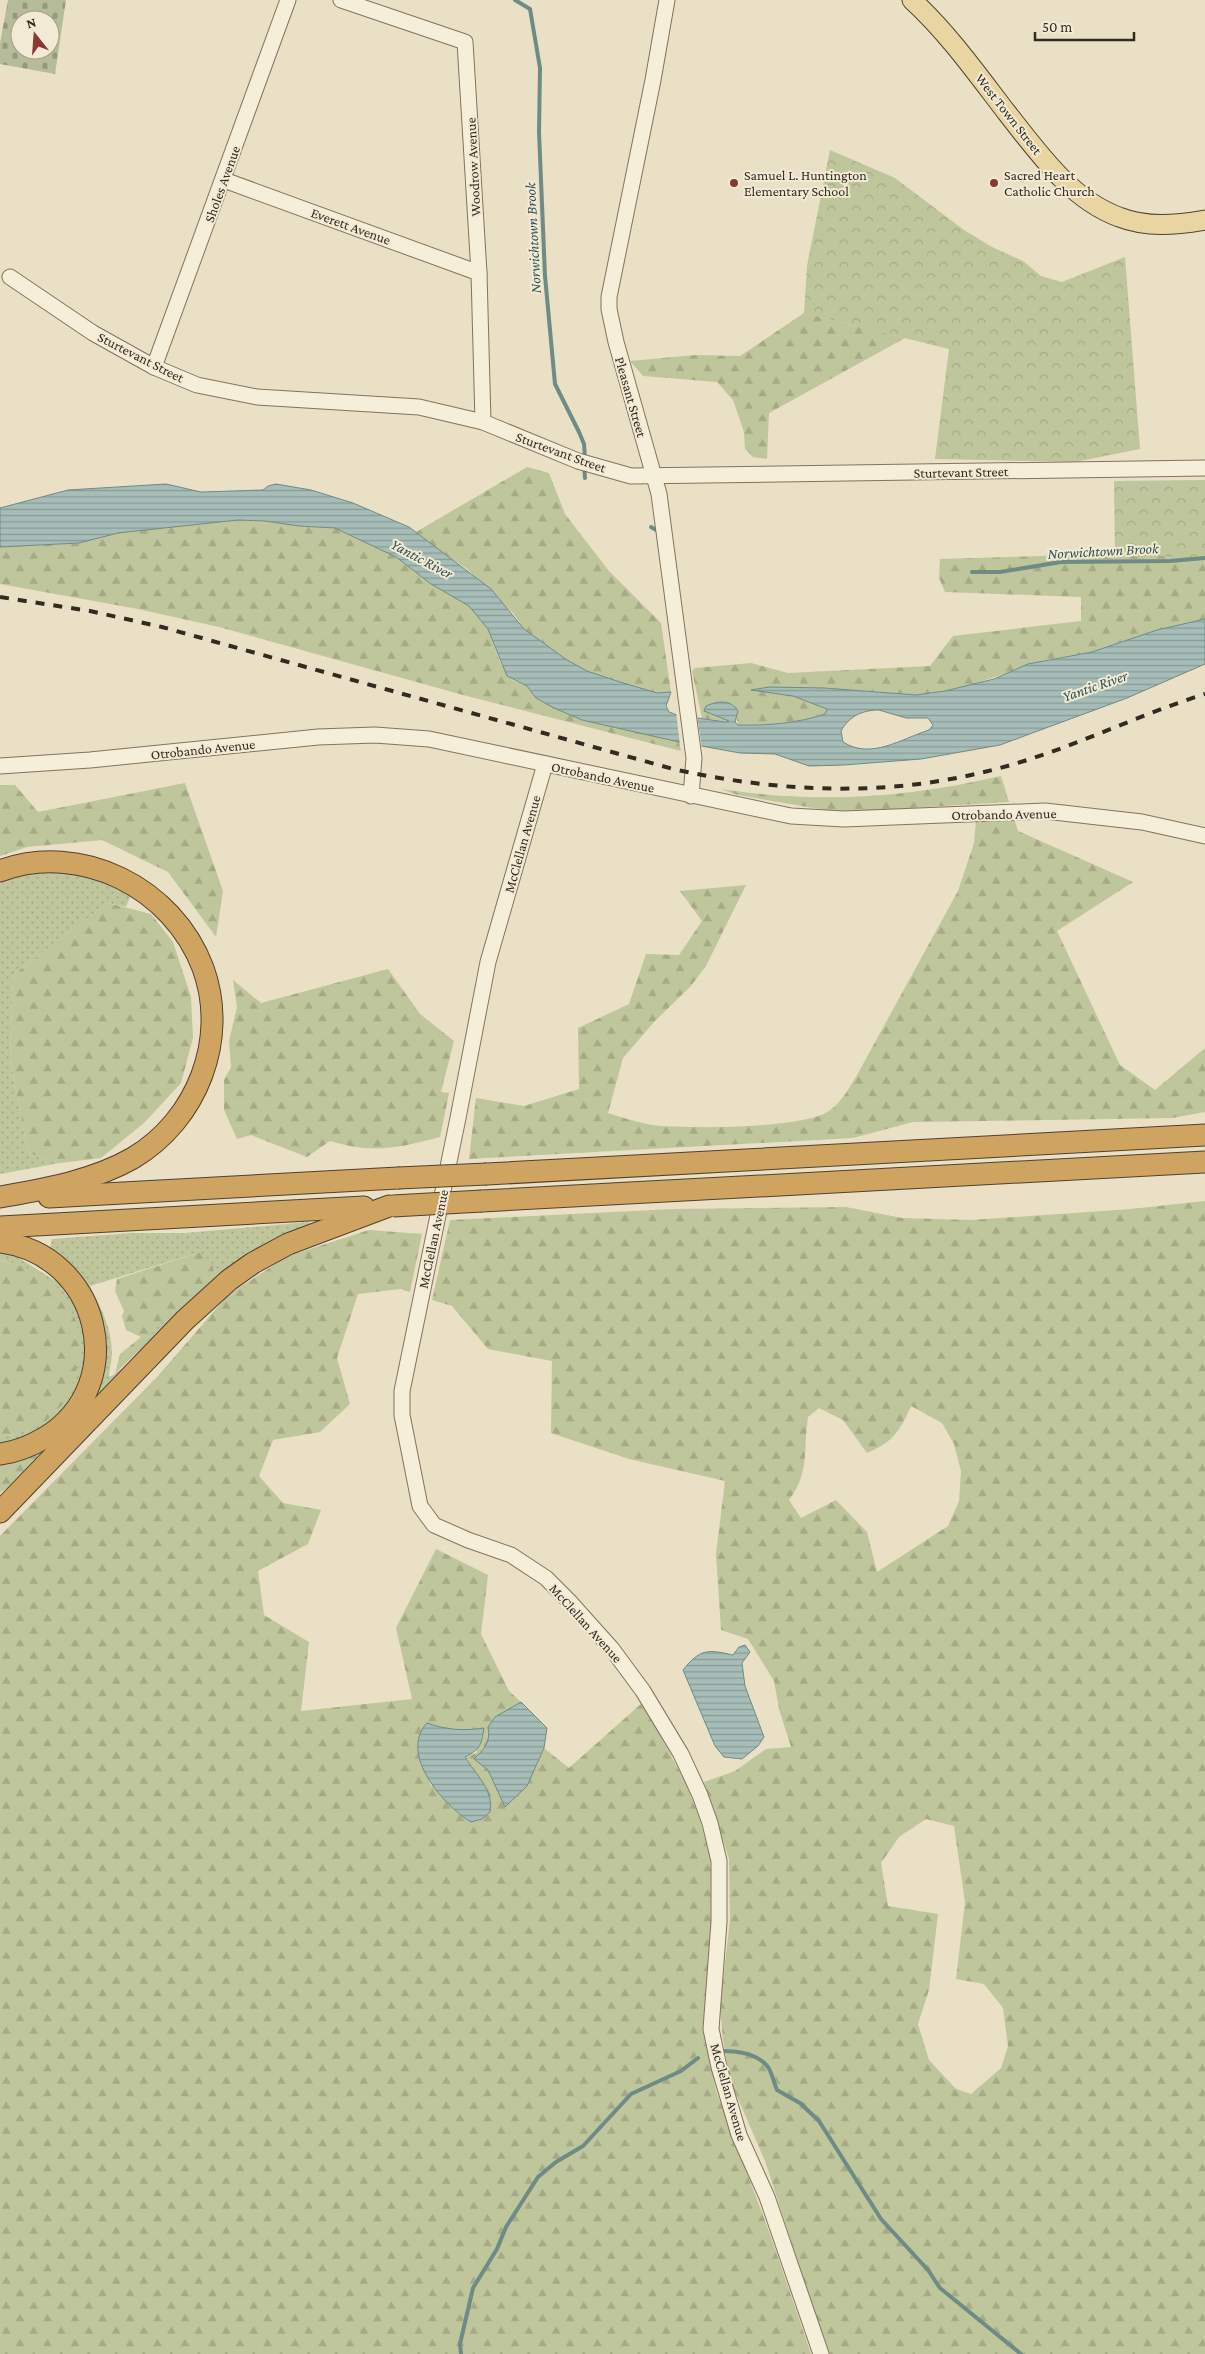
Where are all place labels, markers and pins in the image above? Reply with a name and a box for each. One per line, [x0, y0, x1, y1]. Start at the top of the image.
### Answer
place label: Samuel L. Huntington Elementary School [744, 167, 867, 199]
place label: Sacred Heart Catholic Church [1004, 167, 1095, 199]
marker: Samuel L. Huntington Elementary School [728, 177, 740, 189]
marker: Sacred Heart Catholic Church [988, 177, 1000, 189]

